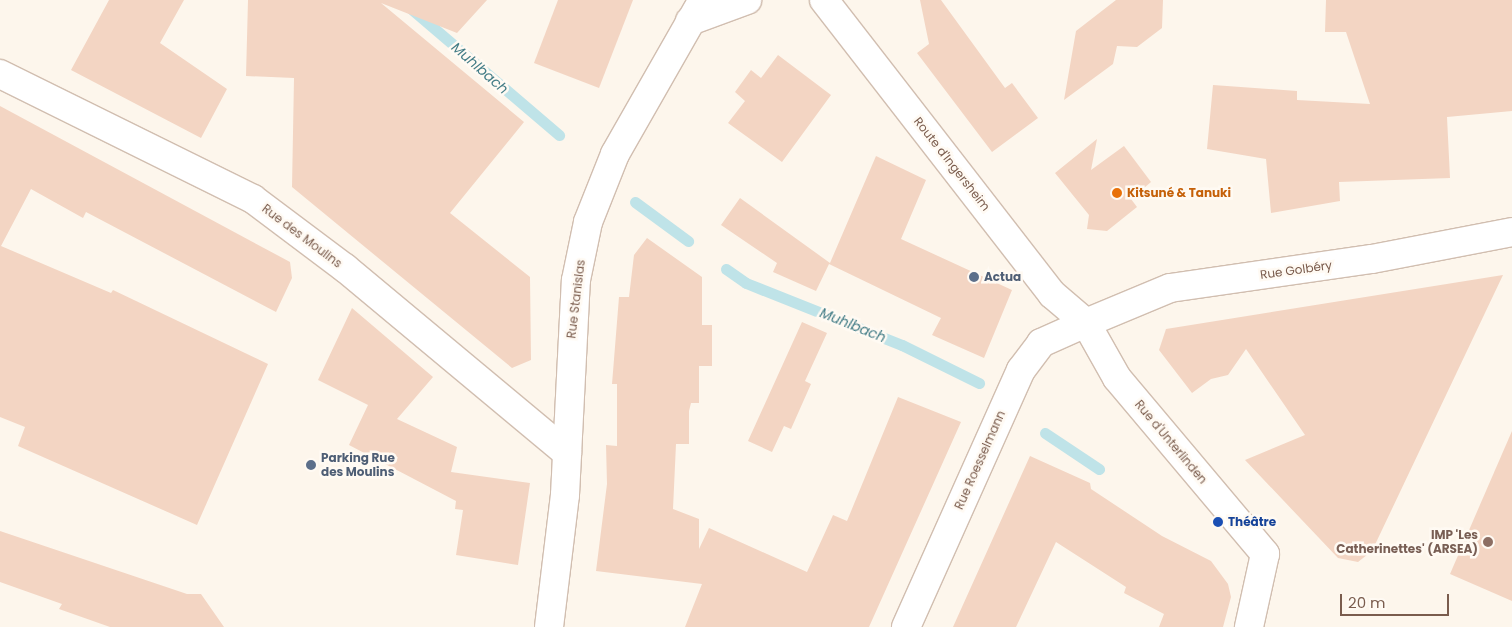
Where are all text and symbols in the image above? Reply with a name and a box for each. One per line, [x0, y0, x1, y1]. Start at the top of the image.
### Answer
water label: Muhlbach [448, 39, 512, 97]
street label: Route d'Ingersheim [911, 114, 993, 214]
place label: Kitsuné & Tanuki [1127, 186, 1231, 200]
marker: Kitsuné & Tanuki [1111, 187, 1123, 199]
street label: Rue des Moulins [259, 201, 345, 271]
street label: Rue Golbéry [1259, 258, 1333, 282]
street label: Rue Stanislas [564, 259, 588, 339]
place label: Actua [984, 270, 1021, 284]
marker: Actua [968, 271, 980, 283]
water label: Muhlbach [817, 304, 889, 346]
street label: Rue d'Unterlinden [1132, 397, 1210, 487]
street label: Rue Roesselmann [952, 408, 1008, 512]
place label: Parking Rue des Moulins [321, 451, 395, 479]
marker: Parking Rue des Moulins [305, 459, 317, 471]
place label: Théâtre [1228, 515, 1276, 529]
marker: Théâtre [1212, 516, 1224, 528]
place label: IMP 'Les Catherinettes' (ARSEA) [1336, 528, 1478, 556]
marker: IMP 'Les Catherinettes' (ARSEA) [1482, 536, 1494, 548]
scale bar [1342, 584, 1451, 616]
text: 20 m [1348, 592, 1386, 613]

